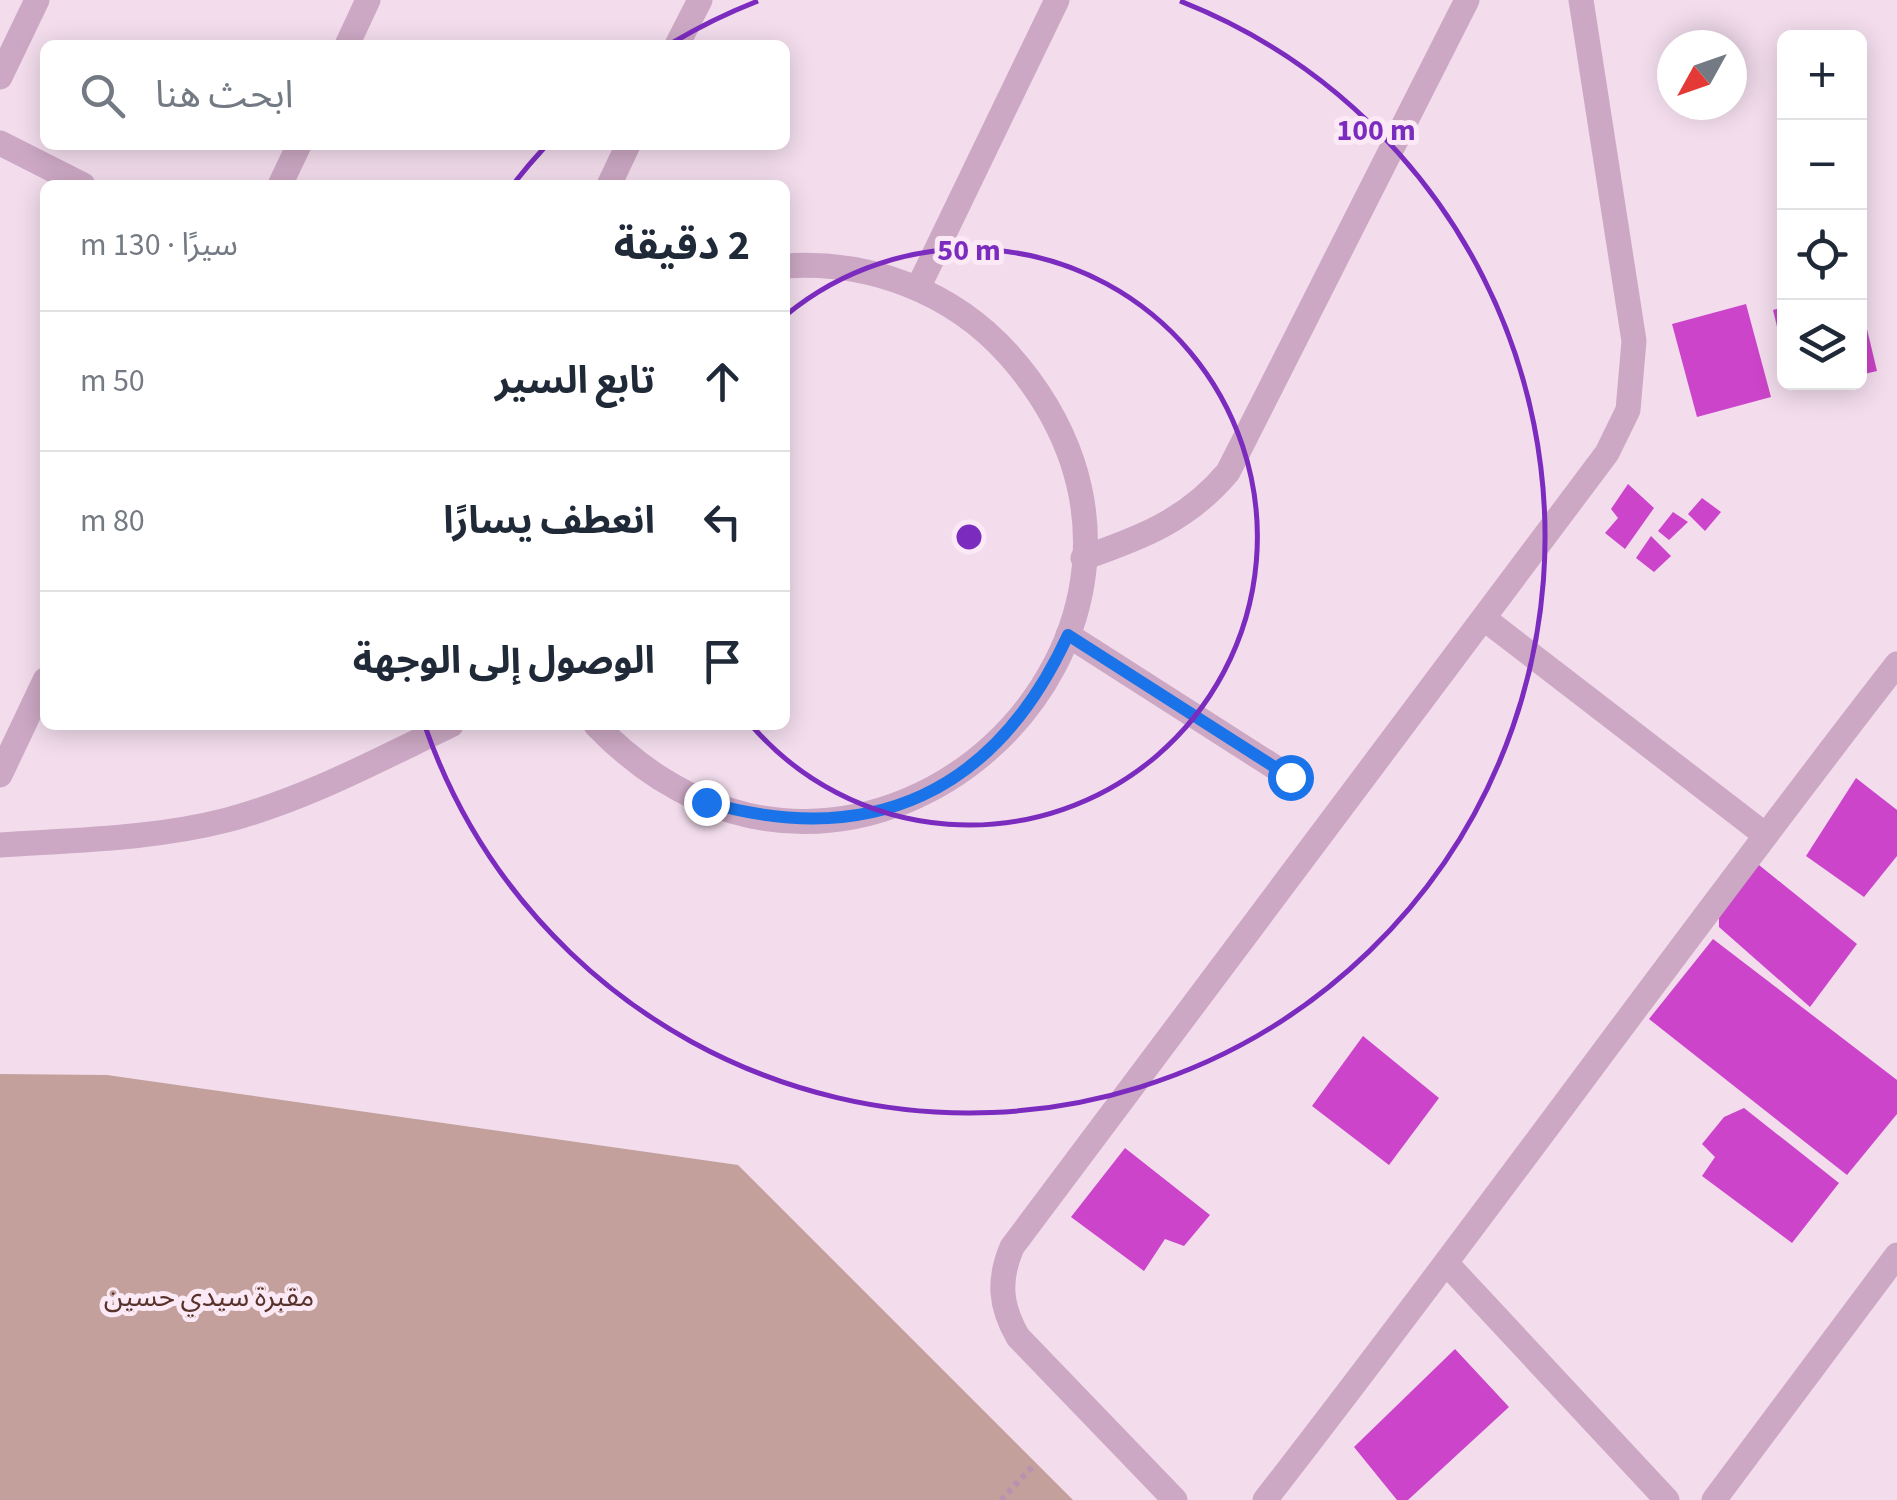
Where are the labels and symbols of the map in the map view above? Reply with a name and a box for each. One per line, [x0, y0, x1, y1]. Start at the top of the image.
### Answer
north arrow [1657, 30, 1747, 120]
text: 100 m [1336, 109, 1416, 152]
text: 50 m [937, 229, 1001, 272]
centre of rings [951, 519, 987, 555]
route start [1268, 755, 1314, 801]
route end [684, 780, 730, 826]
park label: مقبرة سيدي حسين [104, 1277, 314, 1317]

